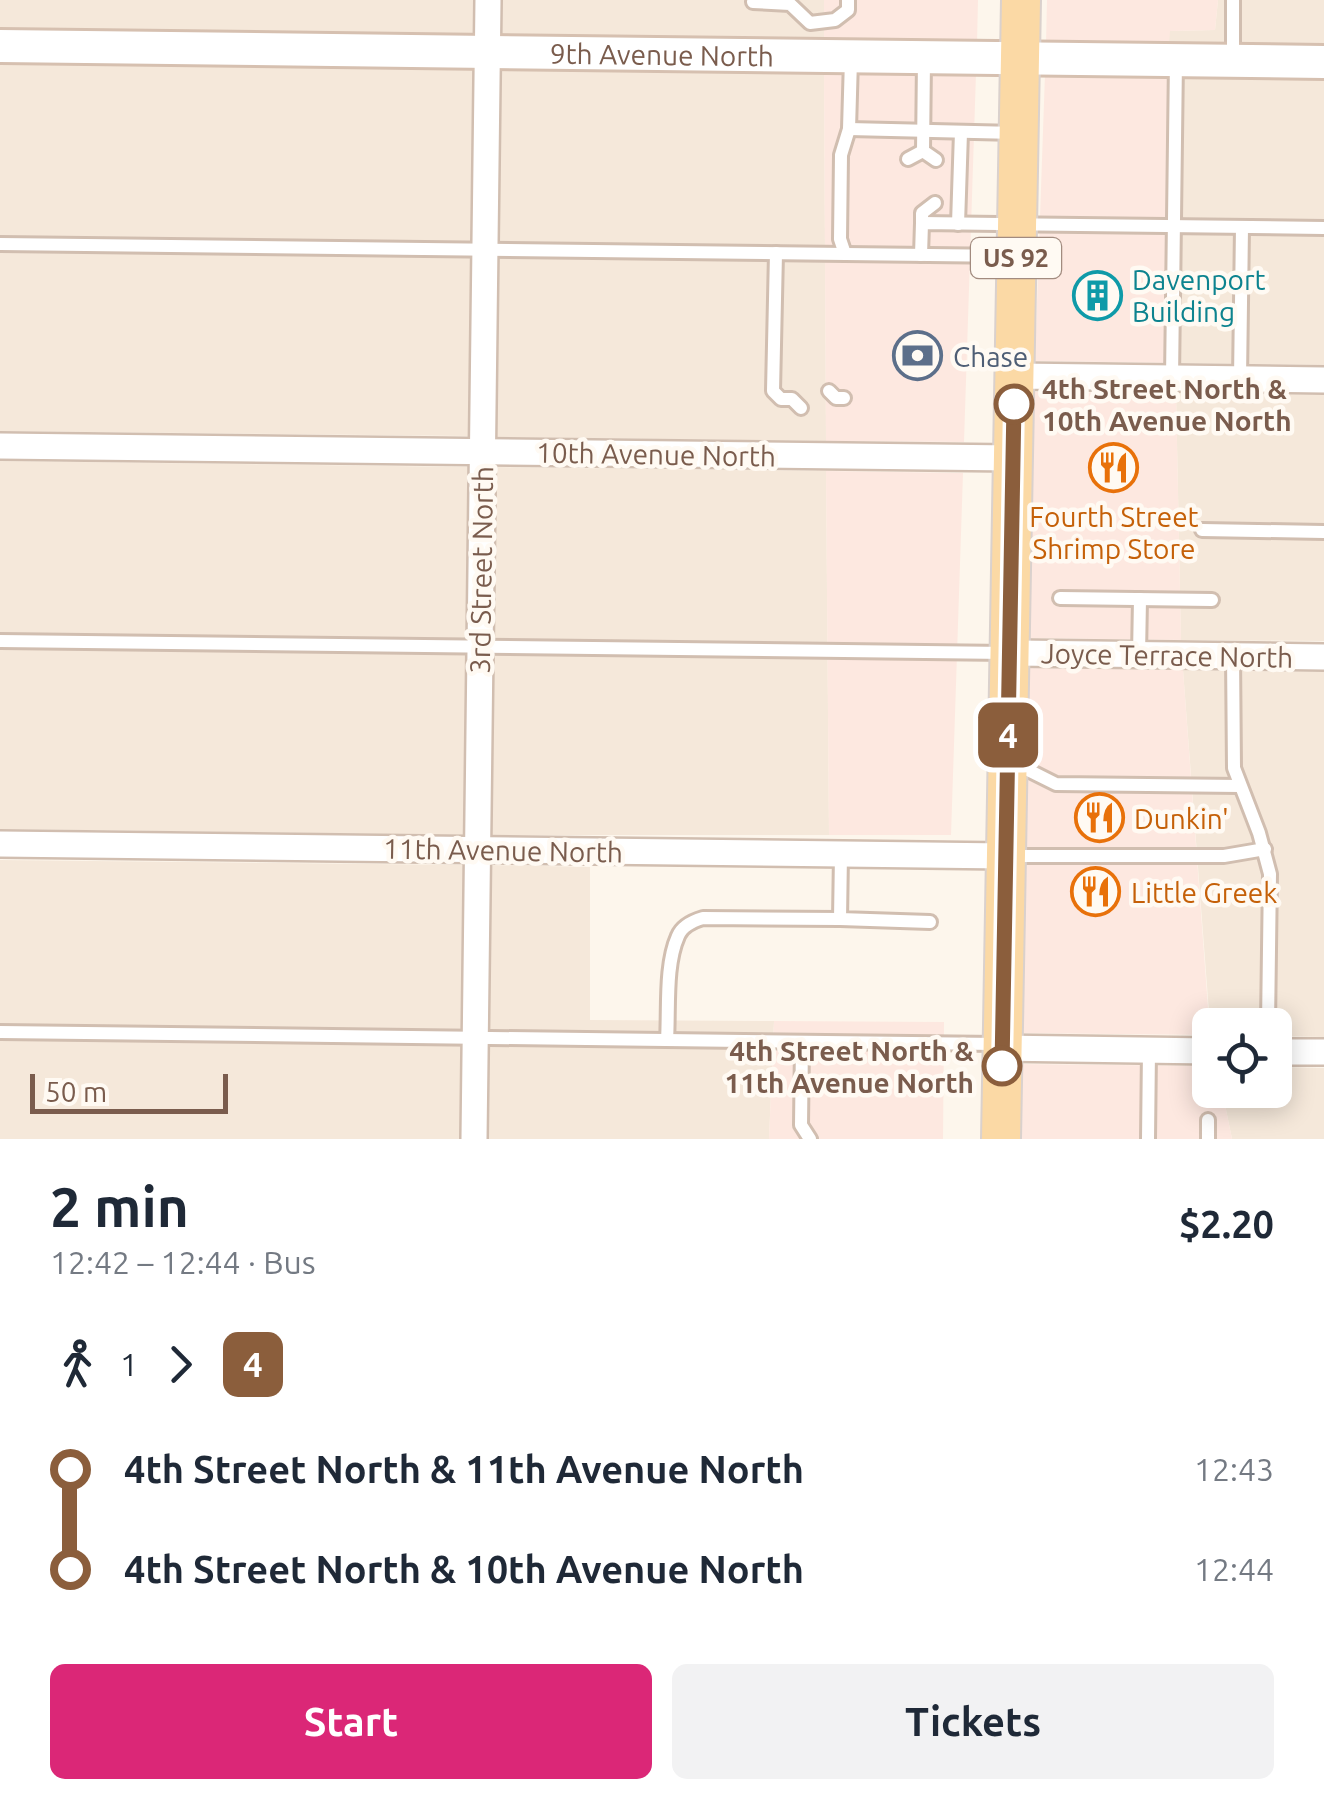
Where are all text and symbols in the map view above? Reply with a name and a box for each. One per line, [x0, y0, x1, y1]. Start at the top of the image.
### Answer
street label: 9th Avenue North [550, 37, 774, 71]
road number: US 92 [971, 238, 1061, 278]
place label: Davenport Building [1132, 264, 1266, 327]
building icon: Davenport Building [1071, 269, 1123, 321]
bank icon: Chase [892, 330, 944, 382]
place label: Chase [953, 341, 1028, 372]
place label: 4th Street North & 10th Avenue North [1042, 373, 1292, 436]
marker: 4th Street North & 10th Avenue North [995, 385, 1033, 423]
street label: 10th Avenue North [536, 436, 776, 472]
restaurant icon: Fourth Street Shrimp Store [1088, 442, 1140, 494]
street label: 3rd Street North [464, 466, 498, 674]
place label: Fourth Street Shrimp Store [1029, 501, 1199, 564]
street label: Joyce Terrace North [1041, 637, 1293, 673]
line badge: 4 [976, 702, 1040, 768]
text: 4 [998, 715, 1018, 755]
restaurant icon: Dunkin' [1073, 792, 1125, 844]
place label: Dunkin' [1134, 803, 1229, 834]
street label: 11th Avenue North [383, 832, 623, 868]
restaurant icon: Little Greek [1070, 866, 1122, 918]
place label: Little Greek [1131, 877, 1277, 908]
map controls [1192, 1008, 1292, 1108]
button: locate [1192, 1008, 1292, 1108]
place label: 4th Street North & 11th Avenue North [724, 1035, 975, 1098]
marker: 4th Street North & 11th Avenue North [983, 1047, 1021, 1085]
scale bar [30, 1069, 228, 1114]
text: 50 m [45, 1076, 107, 1107]
text: 2 min [50, 1176, 189, 1237]
text: $2.20 [1179, 1203, 1274, 1245]
text: 12:42 – 12:44 · Bus [50, 1244, 316, 1280]
icon: walk [50, 1337, 105, 1392]
icon: forward [153, 1337, 208, 1392]
text: 4 [243, 1344, 263, 1384]
text: 1 [120, 1346, 138, 1382]
text: 4th Street North & 11th Avenue North [124, 1448, 804, 1490]
text: 12:43 [1194, 1451, 1274, 1487]
text: 4th Street North & 10th Avenue North [124, 1548, 804, 1590]
text: 12:44 [1194, 1551, 1274, 1587]
button: Start [50, 1664, 652, 1779]
button: Tickets [672, 1664, 1274, 1779]

